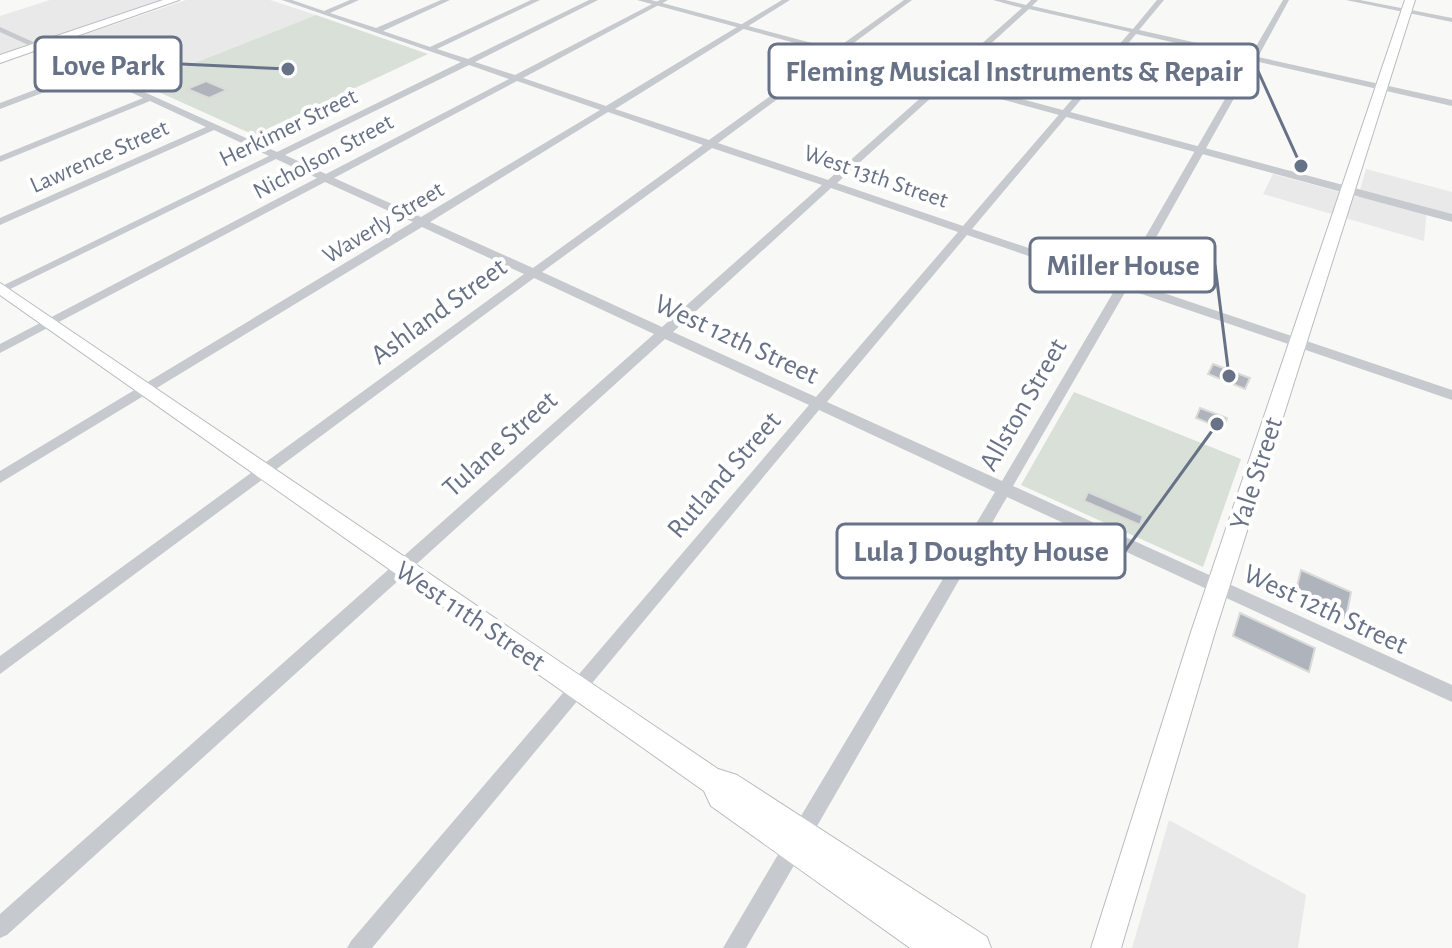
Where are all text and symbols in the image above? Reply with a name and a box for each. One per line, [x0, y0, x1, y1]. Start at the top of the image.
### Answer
callout: Love Park [35, 37, 181, 91]
callout: Fleming Musical Instruments & Repair [769, 44, 1258, 98]
text: Love Park [51, 51, 165, 81]
text: Fleming Musical Instruments & Repair [785, 57, 1243, 87]
street label: Herkimer Street [216, 84, 361, 172]
street label: Nicholson Street [249, 110, 398, 204]
street label: Lawrence Street [27, 116, 173, 198]
street label: West 13th Street [801, 141, 951, 213]
street label: Waverly Street [319, 177, 448, 268]
callout: Miller House [1030, 238, 1215, 292]
text: Miller House [1046, 251, 1200, 281]
street label: Ashland Street [366, 253, 512, 370]
street label: West 12th Street [650, 290, 822, 390]
street label: Allston Street [975, 334, 1073, 476]
street label: Tulane Street [438, 386, 563, 503]
street label: Rutland Street [662, 407, 787, 544]
street label: Yale Street [1226, 414, 1288, 533]
callout: Lula J Doughty House [837, 524, 1125, 578]
text: Lula J Doughty House [853, 537, 1109, 567]
street label: West 11th Street [390, 556, 550, 677]
street label: West 12th Street [1239, 560, 1411, 660]

